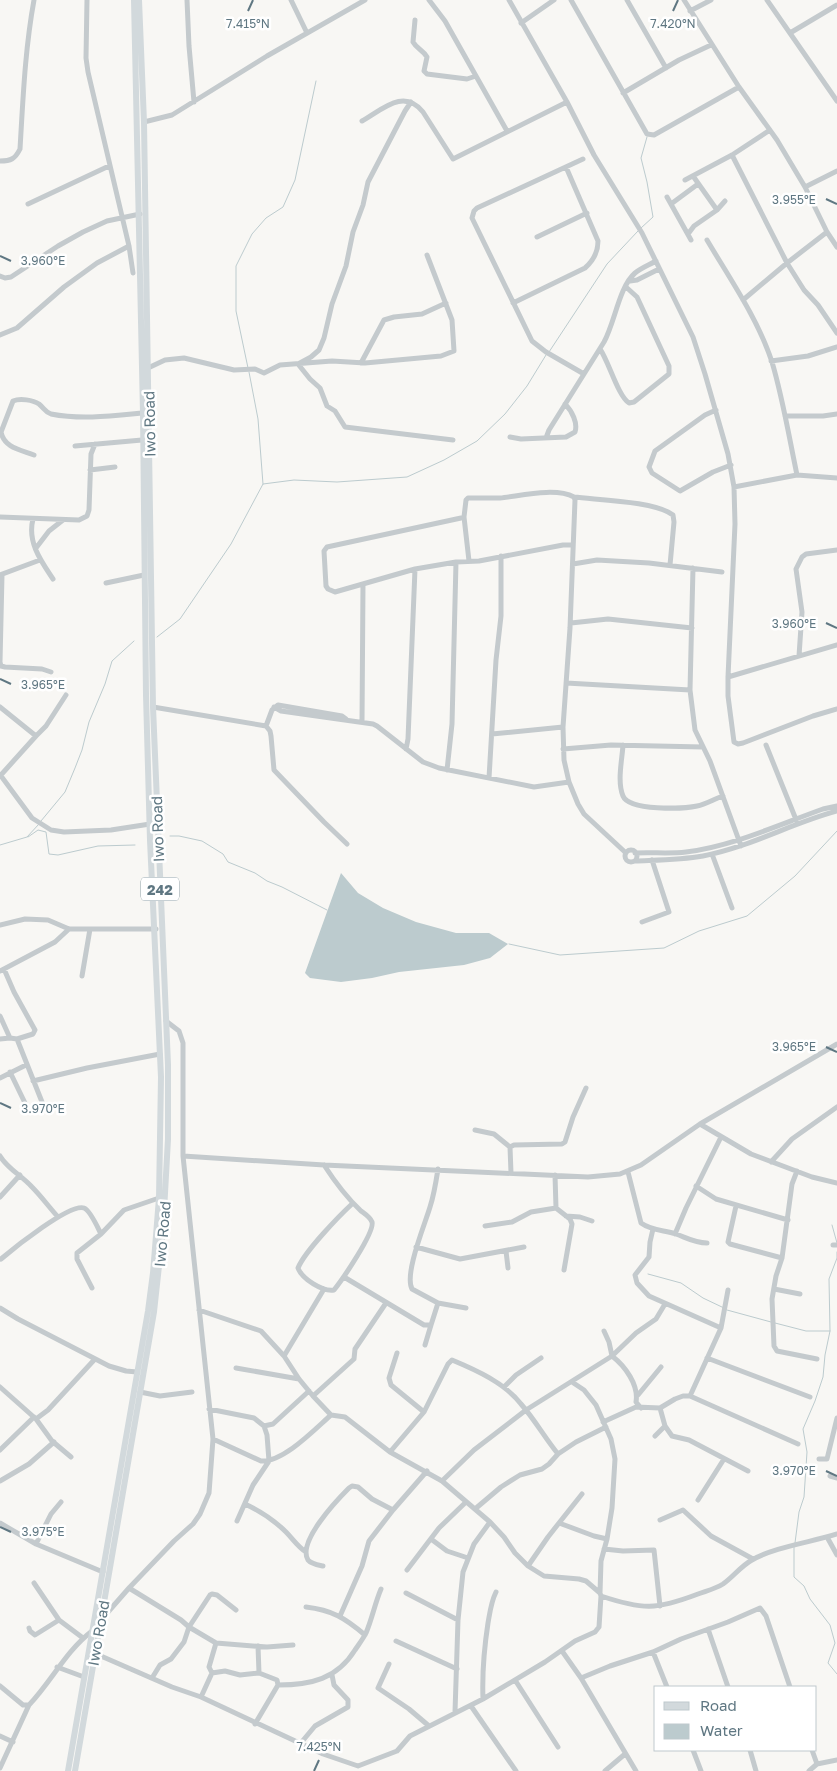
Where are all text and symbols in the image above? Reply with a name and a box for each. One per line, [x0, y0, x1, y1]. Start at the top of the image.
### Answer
text: 7.415°N [226, 16, 270, 31]
text: 7.420°N [650, 16, 696, 31]
text: 3.955°E [772, 192, 816, 207]
text: 3.960°E [21, 253, 65, 268]
street label: Iwo Road [139, 391, 159, 457]
text: 3.960°E [772, 616, 816, 631]
text: 3.965°E [21, 677, 65, 692]
street label: Iwo Road [147, 796, 167, 862]
road number: 242 [141, 878, 179, 901]
text: 3.965°E [772, 1039, 816, 1054]
text: 3.970°E [21, 1101, 65, 1116]
street label: Iwo Road [150, 1200, 174, 1268]
text: 3.970°E [772, 1463, 816, 1478]
text: 3.975°E [21, 1524, 65, 1539]
street label: Iwo Road [83, 1599, 113, 1667]
legend [654, 1686, 817, 1751]
text: Road [700, 1696, 737, 1714]
text: Water [700, 1721, 743, 1739]
text: 7.425°N [296, 1739, 342, 1754]

